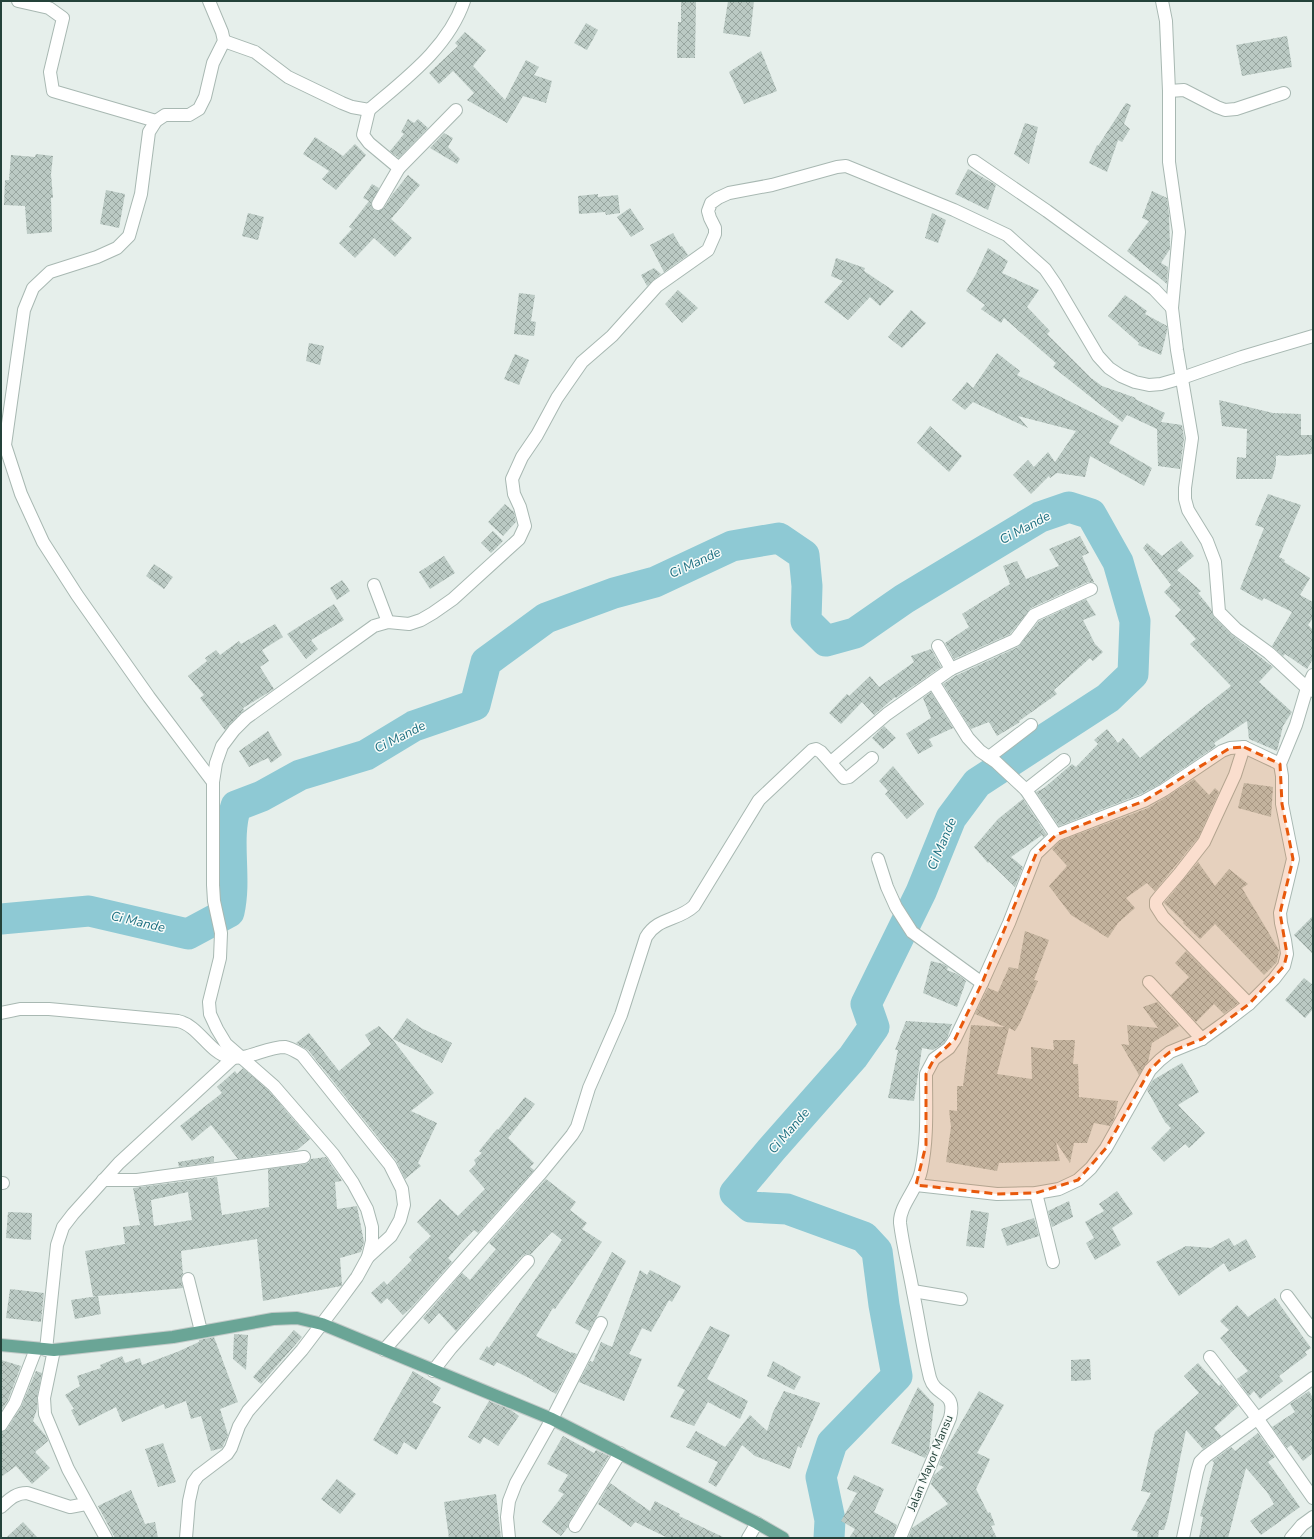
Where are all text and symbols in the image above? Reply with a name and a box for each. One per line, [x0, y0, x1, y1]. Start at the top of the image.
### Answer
water label: Ci Mande [996, 507, 1054, 549]
water label: Ci Mande [666, 543, 724, 583]
water label: Ci Mande [371, 716, 429, 758]
water label: Ci Mande [923, 815, 961, 873]
water label: Ci Mande [109, 907, 167, 937]
water label: Ci Mande [764, 1104, 814, 1158]
street label: Jalan Mayor Mansu [903, 1412, 957, 1515]

